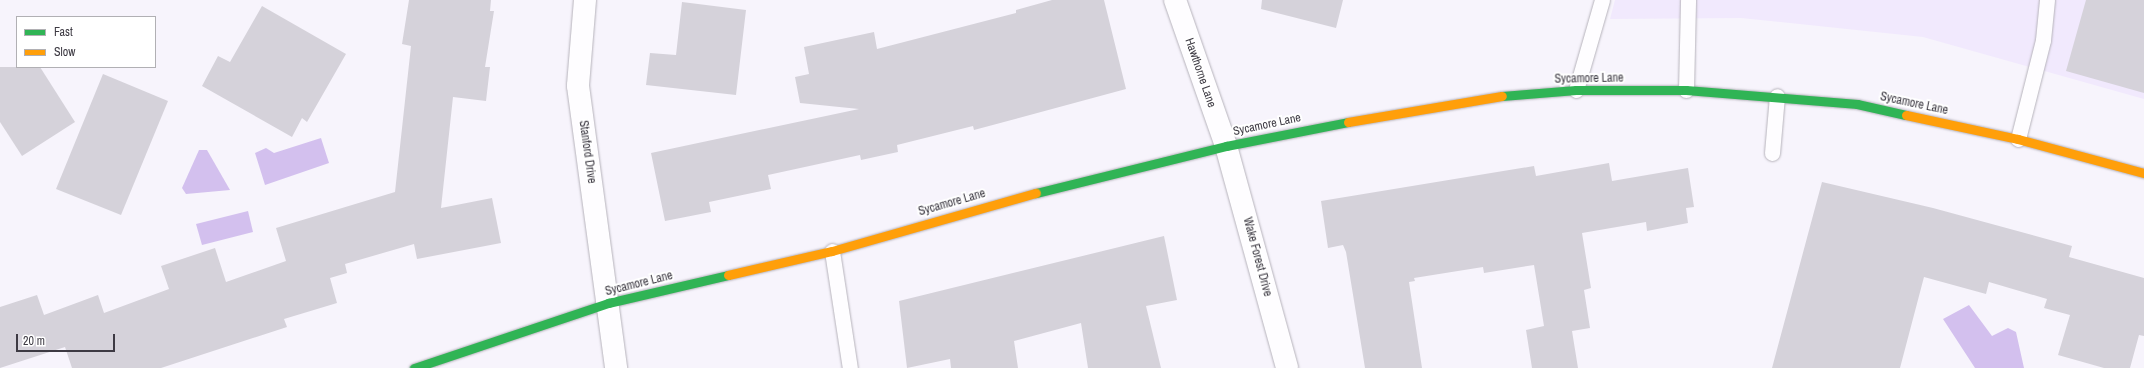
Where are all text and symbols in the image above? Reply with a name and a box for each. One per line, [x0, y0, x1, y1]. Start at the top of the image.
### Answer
legend [16, 16, 156, 68]
text: Fast [54, 24, 73, 40]
street label: Hawthorne Lane [1181, 37, 1219, 109]
text: Slow [54, 44, 75, 60]
street label: Sycamore Lane [1554, 71, 1624, 87]
street label: Sycamore Lane [1879, 90, 1949, 118]
street label: Sycamore Lane [1232, 111, 1302, 139]
street label: Stanford Drive [575, 120, 599, 184]
street label: Sycamore Lane [917, 187, 987, 219]
street label: Wake Forest Drive [1240, 216, 1274, 298]
street label: Sycamore Lane [604, 269, 674, 299]
scale bar [18, 326, 117, 352]
text: 20 m [23, 333, 45, 349]

